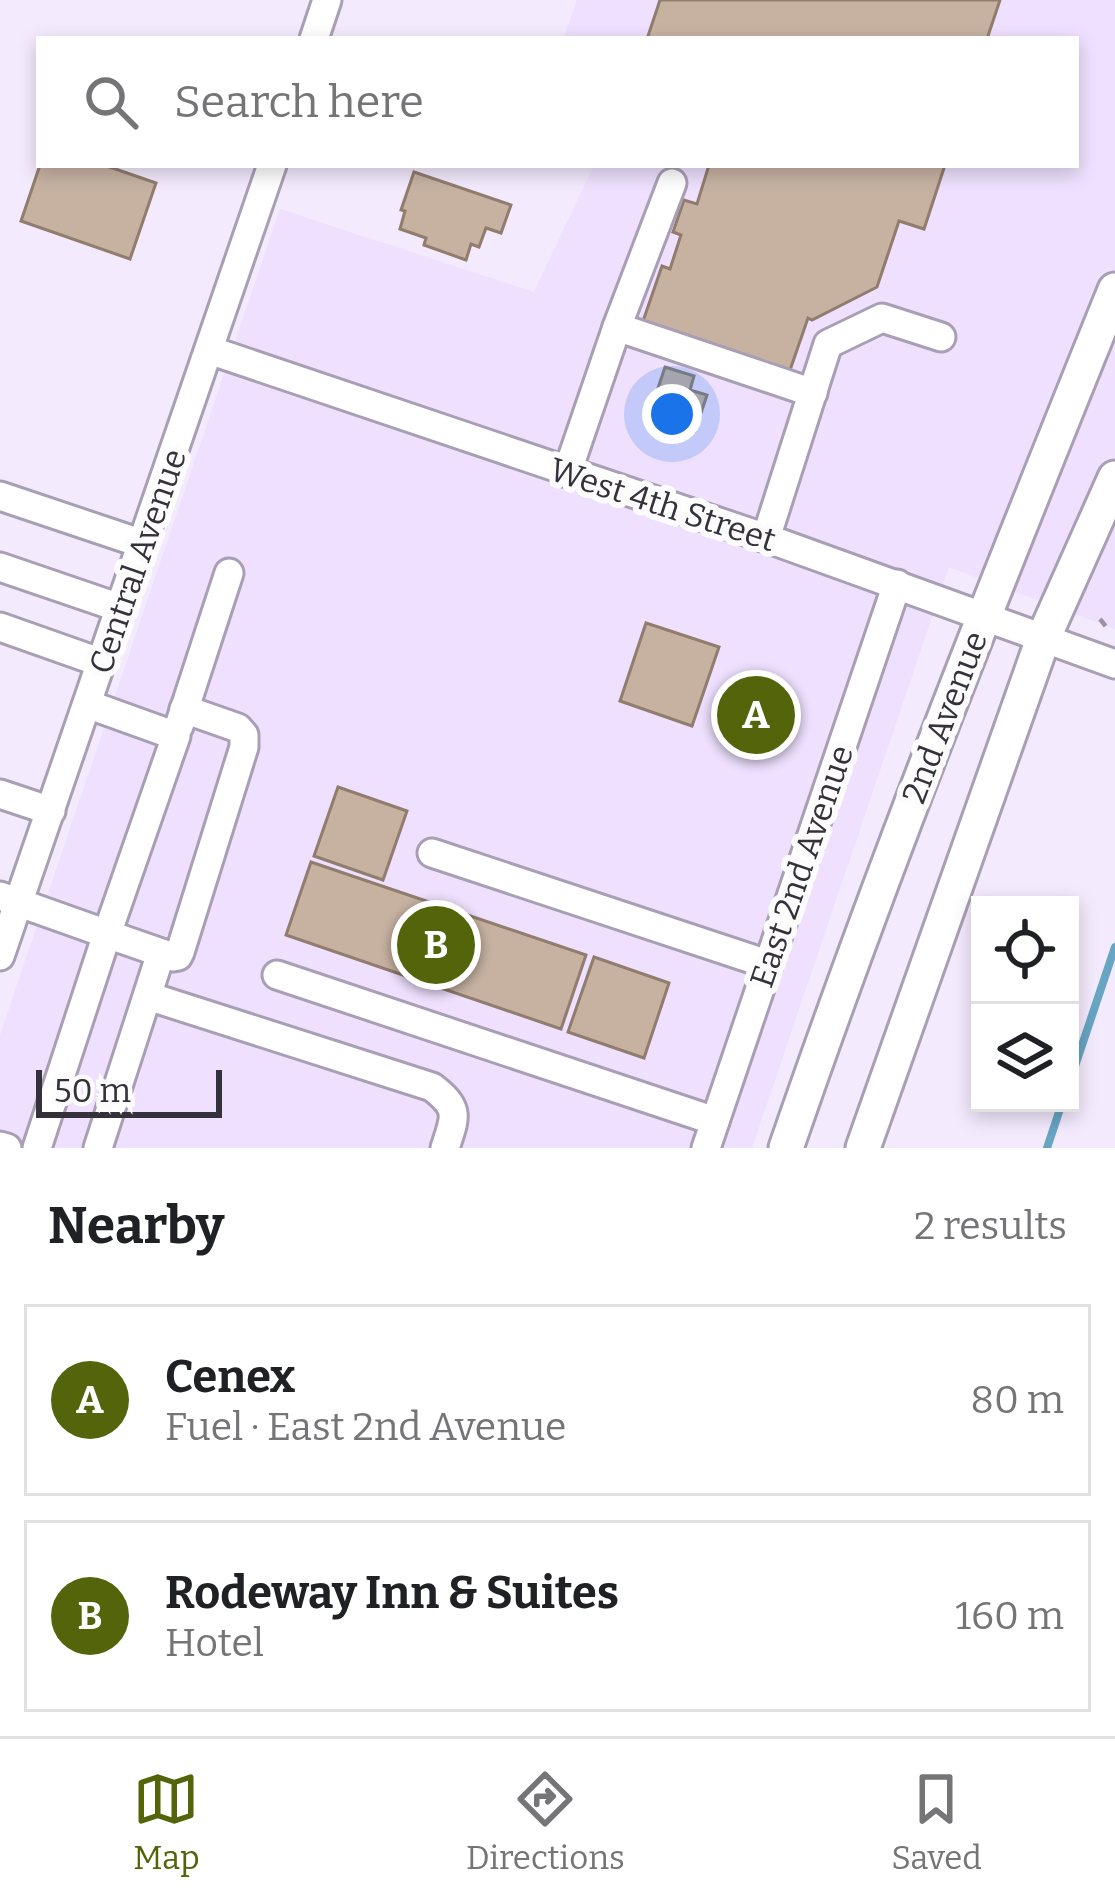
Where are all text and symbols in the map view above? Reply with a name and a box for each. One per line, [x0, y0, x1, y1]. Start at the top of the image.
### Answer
search box [36, 36, 1079, 168]
icon: search [78, 69, 144, 135]
text: Search here [174, 75, 424, 129]
your location [642, 384, 702, 444]
street label: Central Avenue [81, 444, 195, 679]
street label: West 4th Street [545, 450, 781, 560]
street label: 2nd Avenue [894, 626, 996, 809]
pin: A [717, 670, 795, 760]
street label: East 2nd Avenue [742, 740, 862, 993]
map controls [971, 896, 1079, 1112]
button: locate [971, 896, 1079, 1004]
pin: B [397, 900, 475, 990]
button: layers [971, 1004, 1079, 1112]
scale bar [36, 1064, 222, 1117]
text: 50 m [54, 1071, 131, 1111]
text: Nearby [48, 1195, 224, 1257]
text: 2 results [914, 1203, 1067, 1249]
text: Cenex [165, 1350, 295, 1404]
text: A [76, 1377, 104, 1423]
text: 80 m [971, 1377, 1064, 1423]
text: Fuel · East 2nd Avenue [165, 1404, 566, 1450]
text: Rodeway Inn & Suites [165, 1566, 619, 1620]
text: B [77, 1593, 103, 1639]
text: 160 m [955, 1593, 1064, 1639]
text: Hotel [165, 1620, 264, 1666]
tab: Map [133, 1766, 200, 1878]
tab: Directions [466, 1766, 625, 1878]
tab: Saved [891, 1766, 982, 1878]

